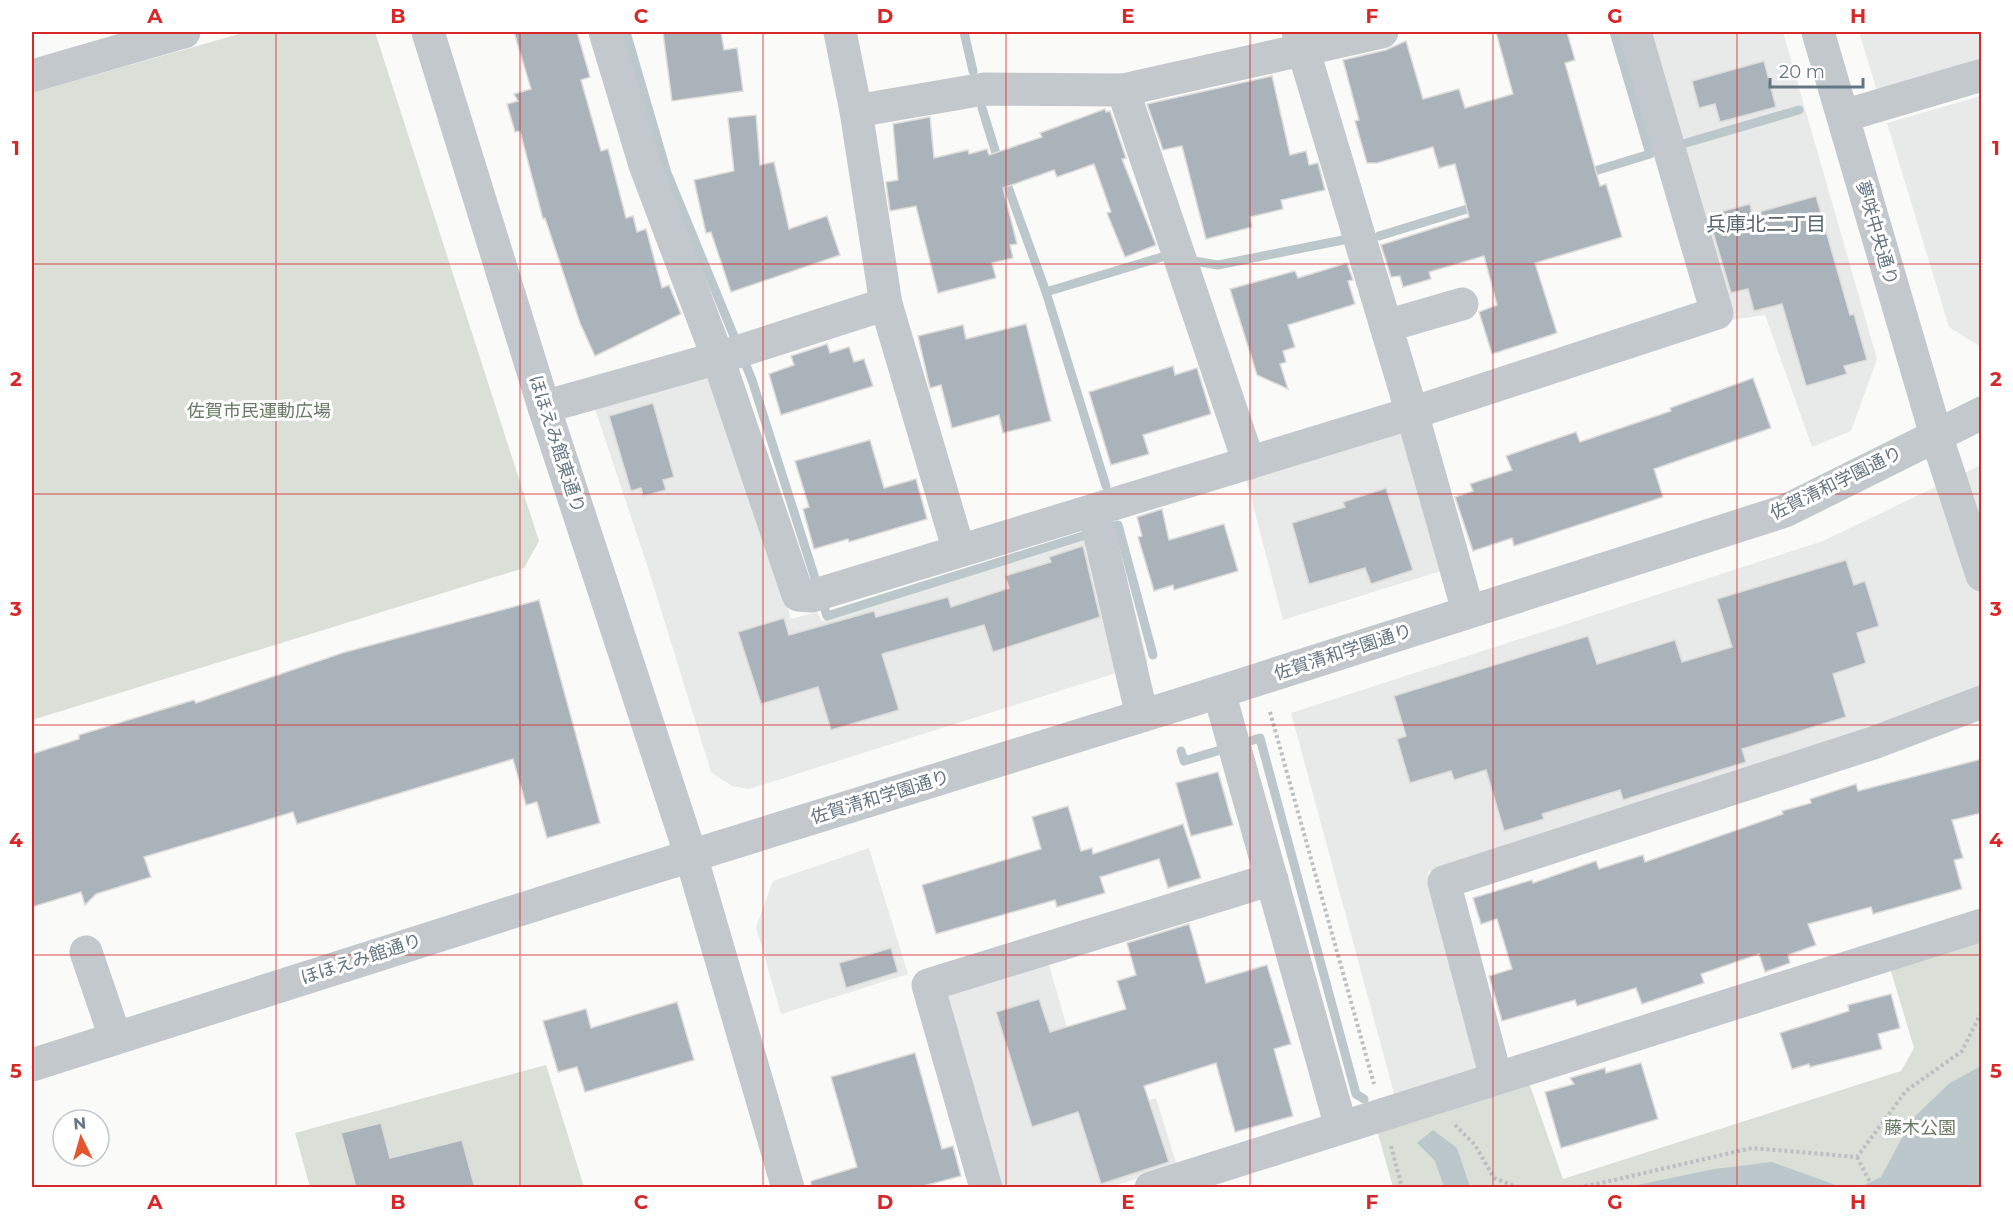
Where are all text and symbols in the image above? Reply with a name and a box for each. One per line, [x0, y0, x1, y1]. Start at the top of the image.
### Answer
text: A [146, 4, 163, 28]
text: B [390, 4, 406, 28]
text: C [634, 4, 649, 28]
text: D [877, 4, 893, 28]
text: E [1121, 4, 1135, 28]
text: F [1366, 4, 1379, 28]
text: G [1607, 4, 1623, 28]
text: H [1850, 4, 1866, 28]
scale bar [1770, 51, 1863, 89]
text: 20 m [1779, 61, 1825, 83]
text: 1 [12, 136, 20, 160]
text: 1 [1992, 136, 2000, 160]
street label: 夢咲中央通り [1852, 178, 1902, 288]
district label: 兵庫北二丁目 [1706, 212, 1826, 236]
text: 2 [10, 367, 22, 391]
text: 2 [1990, 367, 2002, 391]
street label: ほほえみ館東通り [524, 372, 590, 516]
park label: 佐賀市民運動広場 [187, 400, 331, 422]
street label: 佐賀清和学園通り [1766, 442, 1906, 524]
text: 3 [9, 597, 22, 621]
text: 3 [1989, 597, 2002, 621]
street label: 佐賀清和学園通り [1271, 619, 1415, 685]
street label: 佐賀清和学園通り [808, 765, 952, 829]
text: 4 [9, 828, 23, 852]
text: 4 [1989, 828, 2003, 852]
street label: ほほえみ館通り [298, 929, 424, 989]
text: 5 [10, 1059, 22, 1083]
text: 5 [1990, 1059, 2002, 1083]
north arrow [51, 1108, 111, 1168]
text: N [72, 1114, 87, 1134]
park label: 藤木公園 [1884, 1117, 1956, 1139]
text: A [146, 1190, 163, 1214]
text: B [390, 1190, 406, 1214]
text: C [634, 1190, 649, 1214]
text: D [877, 1190, 893, 1214]
text: E [1121, 1190, 1135, 1214]
text: F [1366, 1190, 1379, 1214]
text: G [1607, 1190, 1623, 1214]
text: H [1850, 1190, 1866, 1214]

